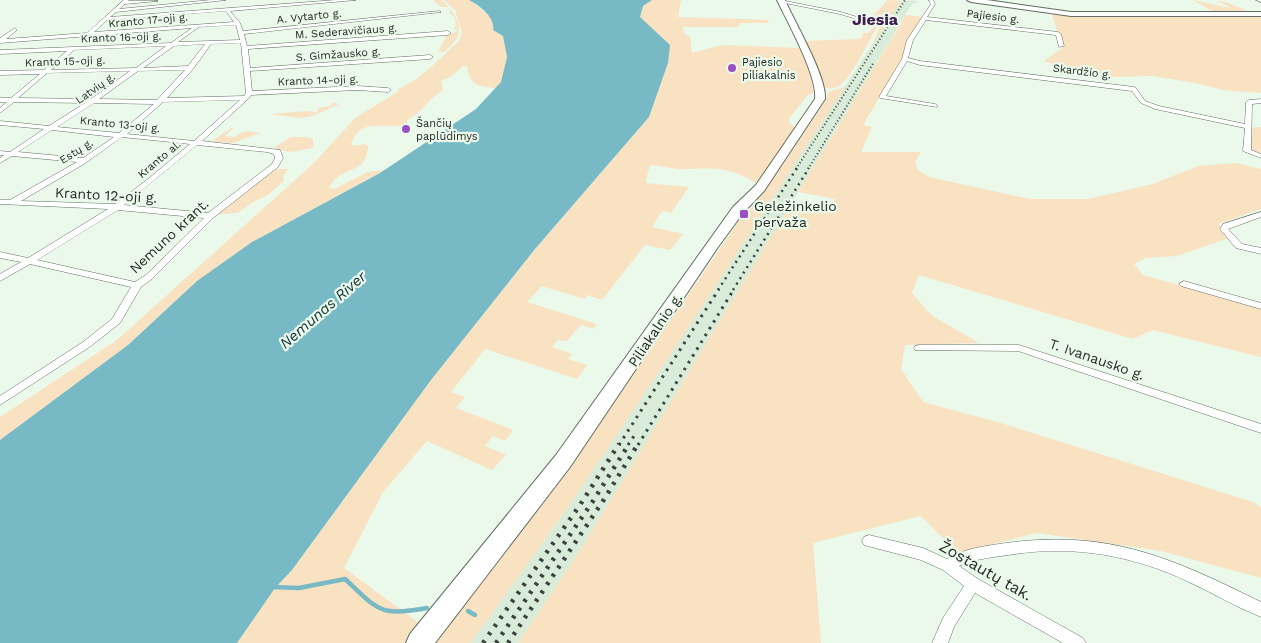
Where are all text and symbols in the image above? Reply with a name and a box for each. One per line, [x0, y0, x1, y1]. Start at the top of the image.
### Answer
street label: A. Vytarto g. [276, 7, 342, 26]
street label: Pajiesio g. [966, 7, 1020, 26]
district label: Jiesia [852, 10, 899, 29]
street label: Kranto 17-oji g. [108, 11, 188, 30]
street label: M. Sederavičiaus g. [295, 21, 398, 42]
street label: Kranto 16-oji g. [80, 30, 162, 45]
street label: S. Gimžausko g. [295, 45, 381, 64]
street label: Kranto 15-oji g. [25, 54, 106, 69]
place label: Pajiesio piliakalnis [742, 56, 796, 82]
street label: Skardžio g. [1052, 61, 1112, 82]
marker: Pajiesio piliakalnis [726, 62, 738, 74]
street label: Latvių g. [73, 70, 118, 107]
street label: Kranto 14-oji g. [277, 73, 359, 88]
street label: Kranto 13-oji g. [79, 114, 161, 135]
place label: Šančių paplūdimys [416, 116, 478, 143]
marker: Šančių paplūdimys [400, 123, 412, 135]
street label: Estų g. [57, 136, 95, 167]
street label: Kranto al. [135, 138, 183, 181]
street label: Kranto 12-oji g. [55, 184, 157, 206]
street label: Nemuno krant. [126, 196, 212, 276]
place label: Geležinkelio pervaža [754, 198, 837, 230]
marker: Geležinkelio pervaža [738, 208, 750, 220]
water label: Nemunas River [276, 267, 371, 352]
street label: Piliakalnio g. [625, 290, 685, 370]
street label: T. Ivanausko g. [1047, 335, 1147, 383]
street label: Žostautų tak. [936, 536, 1036, 605]

